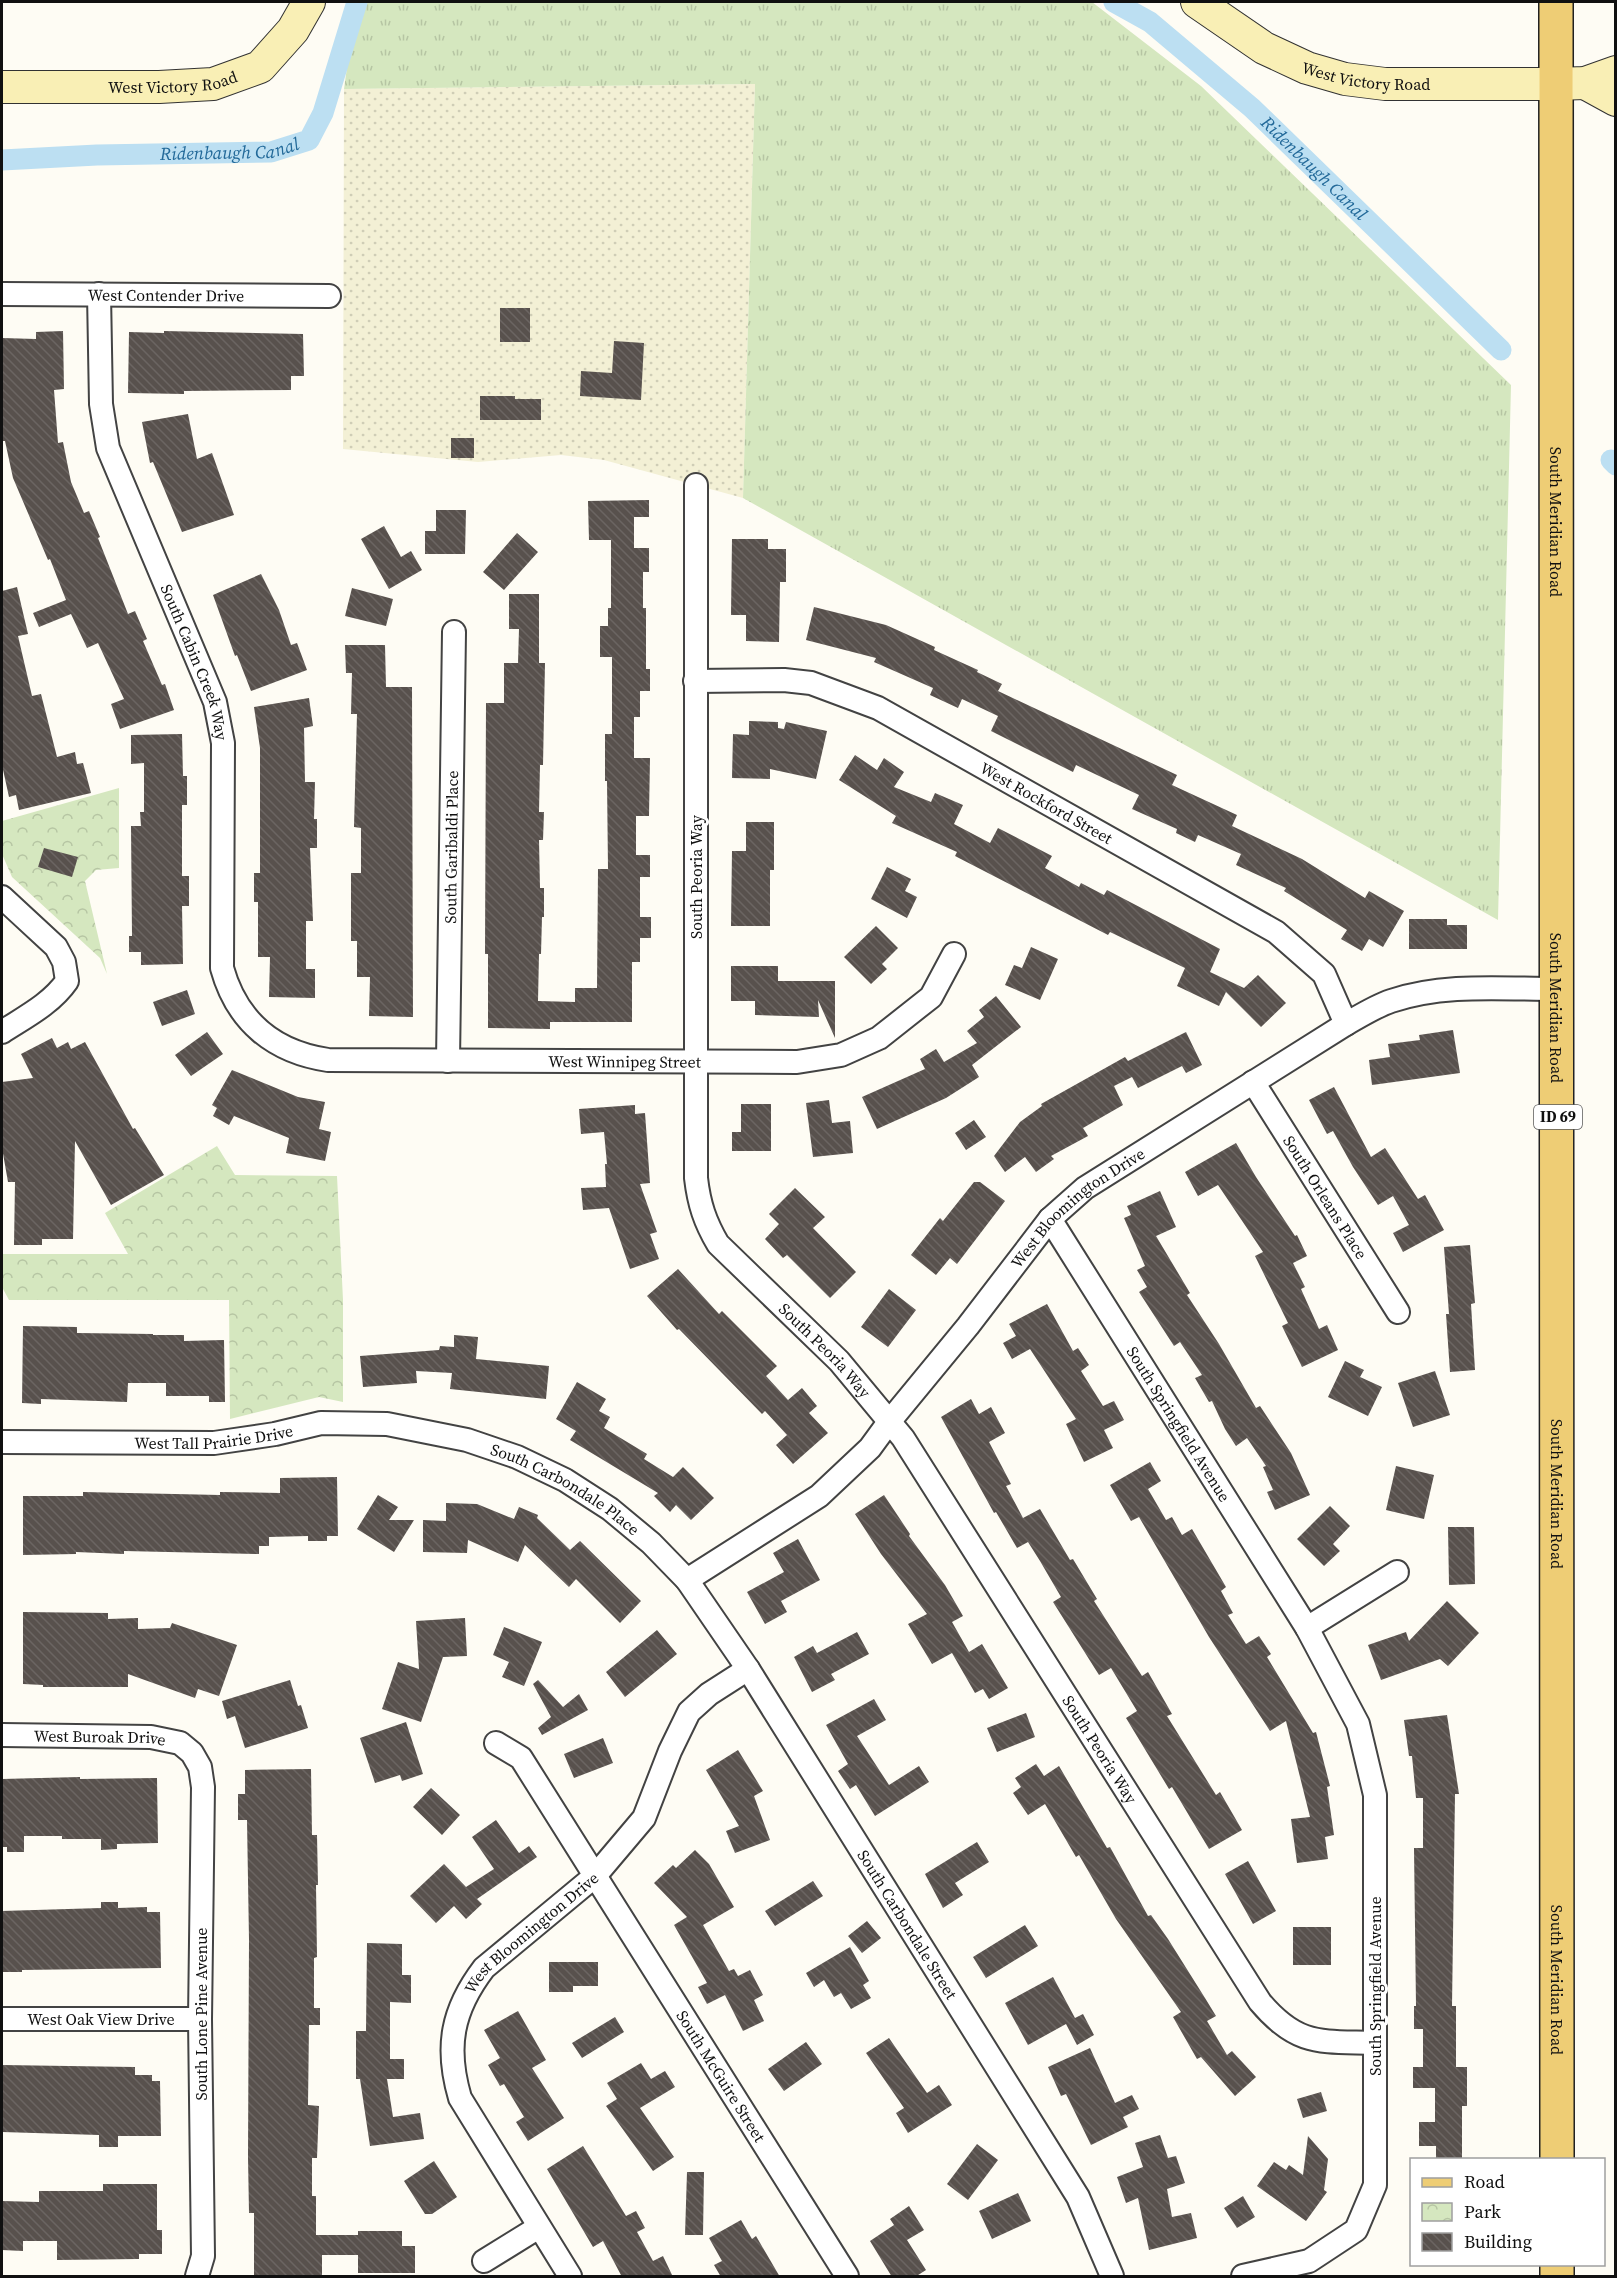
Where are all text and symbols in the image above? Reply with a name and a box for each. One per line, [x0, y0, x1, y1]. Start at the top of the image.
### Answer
street label: West Victory Road [1299, 56, 1430, 95]
street label: West Victory Road [108, 65, 240, 98]
water label: Ridenbaugh Canal [1255, 110, 1373, 226]
water label: Ridenbaugh Canal [159, 131, 302, 166]
street label: West Contender Drive [88, 284, 244, 306]
street label: South Meridian Road [1545, 447, 1567, 597]
street label: South Cabin Creek Way [156, 581, 233, 743]
street label: West Rockford Street [976, 757, 1117, 849]
street label: South Garibaldi Place [439, 770, 463, 924]
street label: South Peoria Way [685, 814, 707, 939]
street label: South Meridian Road [1545, 933, 1568, 1083]
street label: West Winnipeg Street [548, 1050, 702, 1073]
road number: ID 69 [1534, 1105, 1582, 1129]
street label: South Orleans Place [1278, 1131, 1373, 1263]
street label: West Bloomington Drive [1006, 1142, 1149, 1272]
street label: South Peoria Way [774, 1298, 877, 1403]
street label: South Springfield Avenue [1122, 1342, 1236, 1506]
street label: West Tall Prairie Drive [134, 1419, 295, 1454]
street label: South Meridian Road [1546, 1419, 1568, 1569]
street label: South Carbondale Place [488, 1438, 644, 1540]
street label: South Peoria Way [1058, 1691, 1143, 1808]
street label: West Buroak Drive [34, 1724, 168, 1751]
street label: South Carbondale Street [853, 1845, 963, 2004]
street label: West Bloomington Drive [459, 1867, 603, 1997]
street label: South Springfield Avenue [1364, 1896, 1386, 2076]
street label: South Meridian Road [1546, 1905, 1568, 2055]
street label: South Lone Pine Avenue [190, 1927, 212, 2101]
street label: South McGuire Street [672, 2006, 771, 2147]
street label: West Oak View Drive [27, 2008, 175, 2030]
legend [1410, 2158, 1605, 2266]
text: Road [1464, 2169, 1505, 2194]
text: Park [1464, 2199, 1501, 2224]
text: Building [1464, 2229, 1532, 2254]

